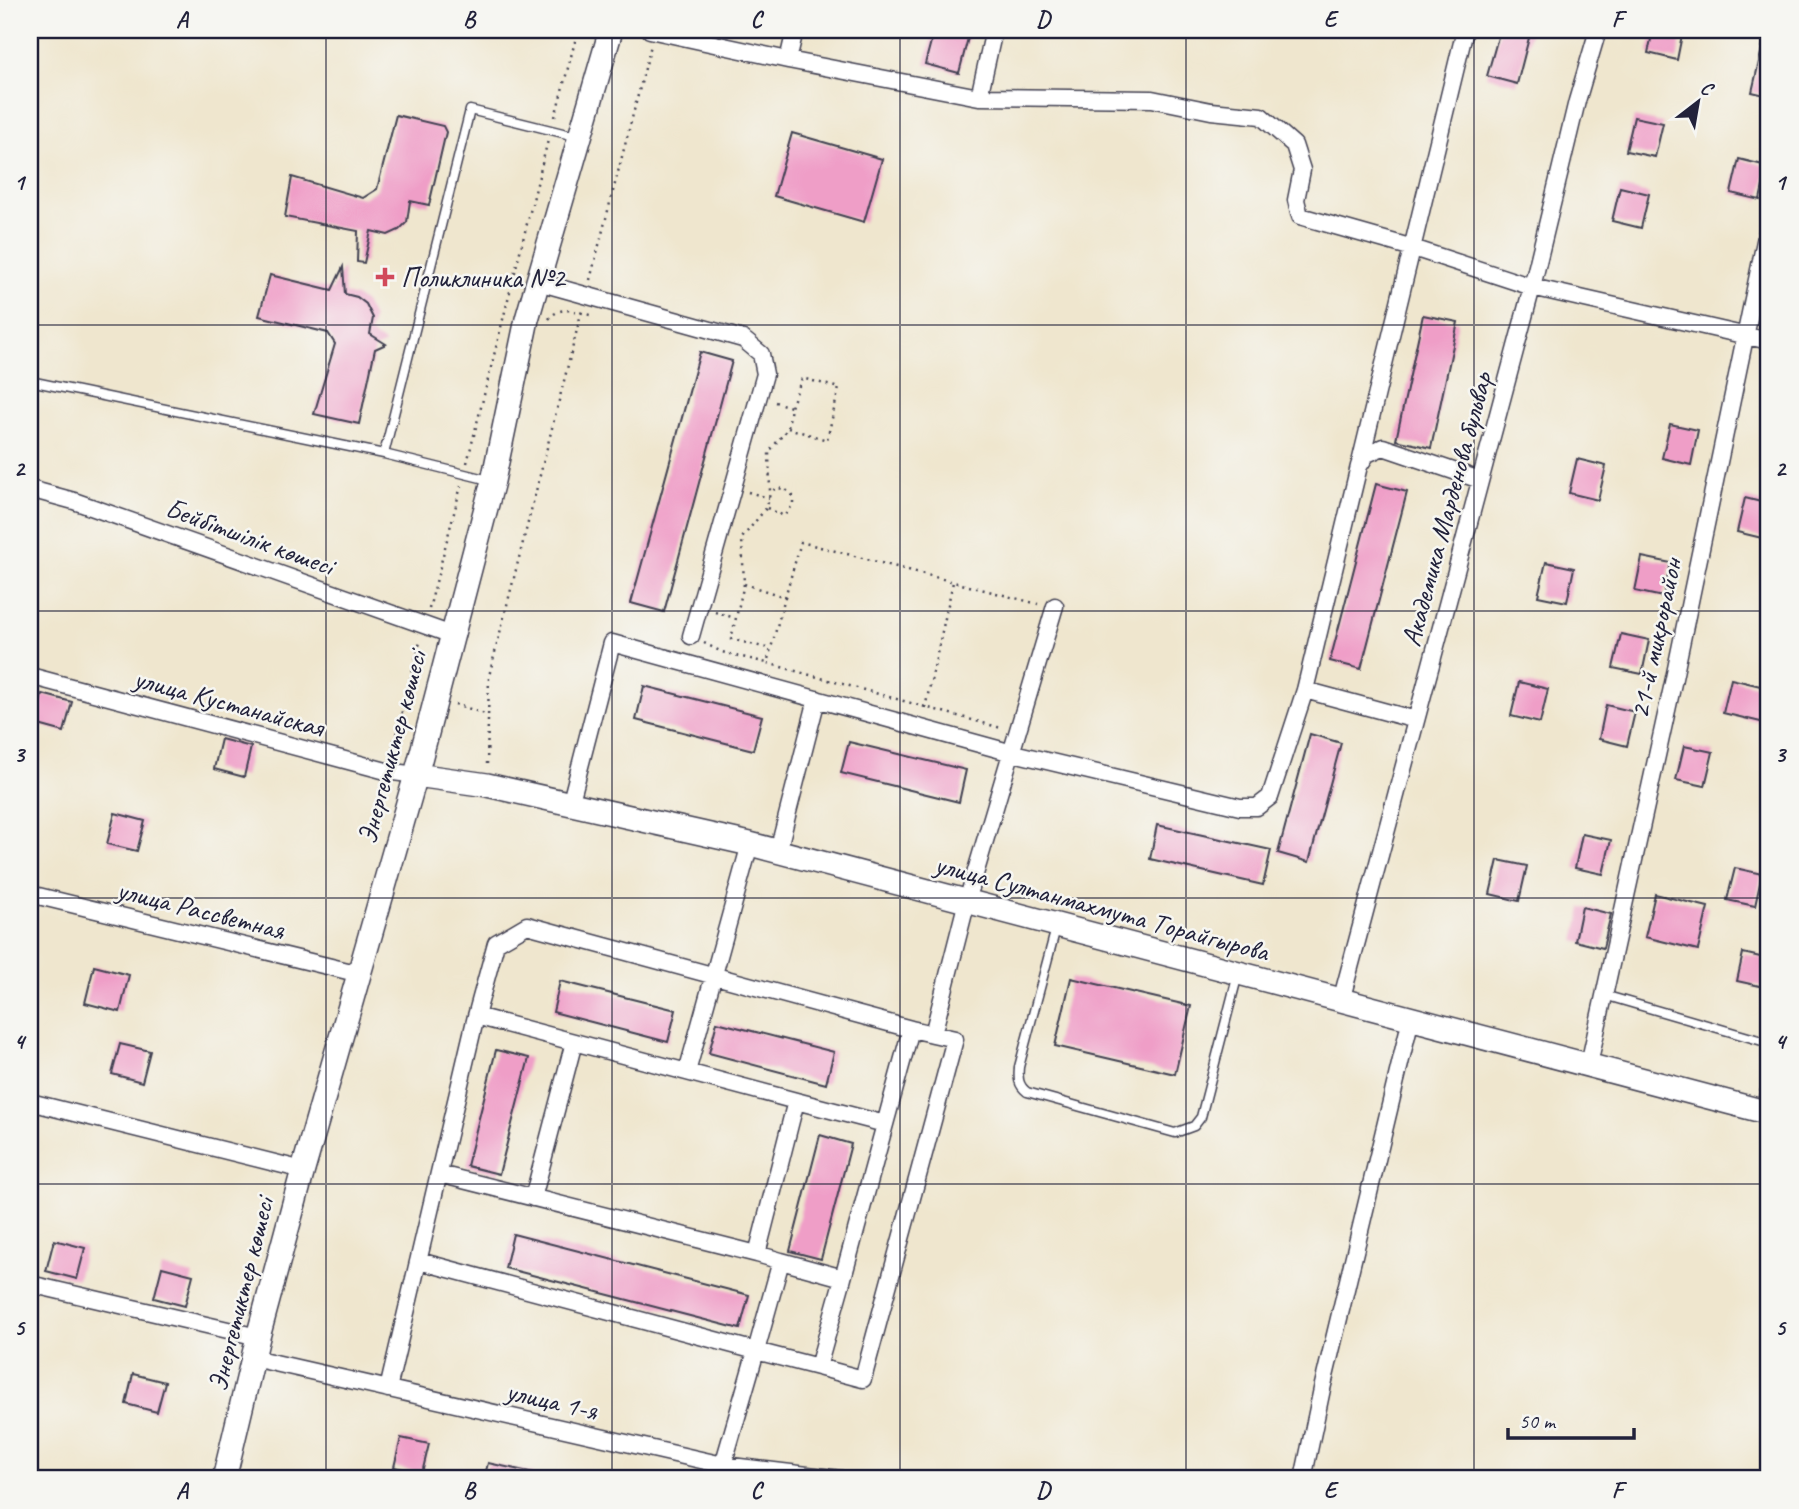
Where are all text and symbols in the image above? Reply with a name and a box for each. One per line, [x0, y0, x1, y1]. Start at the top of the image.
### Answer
text: A [176, 5, 190, 34]
text: B [463, 5, 477, 34]
text: C [751, 5, 765, 34]
text: D [1036, 5, 1052, 34]
text: E [1324, 5, 1340, 34]
text: F [1612, 5, 1628, 34]
north arrow [1662, 66, 1732, 136]
text: С [1696, 76, 1719, 102]
text: 1 [14, 168, 27, 197]
text: 1 [1775, 168, 1788, 197]
place label: Поликлиника №2 [401, 260, 567, 295]
marker: Поликлиника №2 [375, 267, 395, 287]
street label: Академика Марденова бульвар [1393, 367, 1500, 650]
text: 2 [14, 454, 27, 483]
text: 2 [1775, 454, 1788, 483]
street label: Бейбітшілік көшесі [161, 490, 342, 584]
street label: 21-й микрорайон [1621, 553, 1690, 721]
street label: Энергетиктер көшесі [349, 643, 435, 848]
street label: улица Кустанайская [128, 660, 330, 745]
text: 3 [14, 740, 27, 769]
text: 3 [1775, 740, 1788, 769]
street label: улица Султанмахмута Торайгырова [929, 846, 1274, 969]
street label: улица Рассветная [112, 871, 289, 947]
text: 4 [14, 1027, 27, 1056]
text: 4 [1775, 1027, 1788, 1056]
street label: Энергетиктер көшесі [199, 1190, 282, 1395]
text: 5 [14, 1313, 26, 1342]
text: 5 [1775, 1313, 1787, 1342]
street label: улица 1-я [501, 1373, 602, 1428]
scale bar [1508, 1397, 1634, 1441]
text: 50 m [1519, 1408, 1557, 1434]
text: A [176, 1476, 190, 1505]
text: B [463, 1476, 477, 1505]
text: C [751, 1476, 765, 1505]
text: D [1036, 1476, 1052, 1505]
text: E [1324, 1476, 1340, 1505]
text: F [1612, 1476, 1628, 1505]

